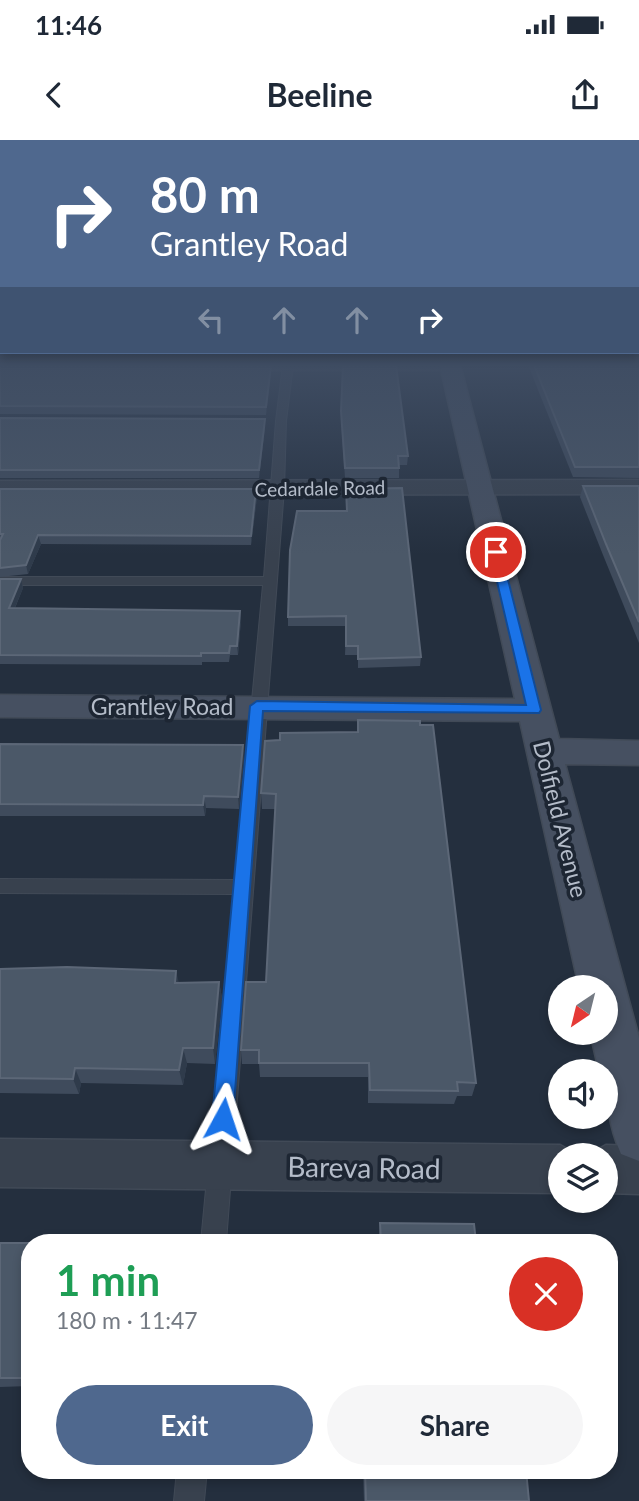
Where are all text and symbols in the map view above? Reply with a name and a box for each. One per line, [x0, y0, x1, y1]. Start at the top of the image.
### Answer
text: 11:46 [35, 9, 102, 41]
text: Beeline [266, 75, 373, 114]
icon: back [35, 76, 73, 114]
icon: share [566, 76, 604, 114]
text: 80 m [150, 165, 260, 223]
icon: right [35, 168, 126, 259]
text: Grantley Road [150, 224, 348, 263]
icon: left [192, 301, 230, 339]
icon: ahead [265, 301, 303, 339]
icon: ahead [338, 301, 376, 339]
icon: right [411, 301, 449, 339]
street label: Cedardale Road [254, 475, 386, 501]
pin [466, 522, 526, 582]
icon: arrive [477, 533, 515, 571]
street label: Grantley Road [91, 692, 233, 720]
street label: Dolfield Avenue [528, 738, 594, 900]
north arrow [548, 975, 618, 1045]
map controls [548, 975, 618, 1213]
button: sound [548, 1059, 618, 1129]
position arrow [186, 1082, 260, 1156]
button: layers [548, 1143, 618, 1213]
street label: Bareva Road [287, 1149, 441, 1185]
text: 1 min [56, 1255, 160, 1305]
button: close [509, 1257, 583, 1331]
text: 180 m · 11:47 [56, 1306, 198, 1334]
button: Exit [56, 1385, 313, 1465]
button: Share [327, 1385, 583, 1465]

